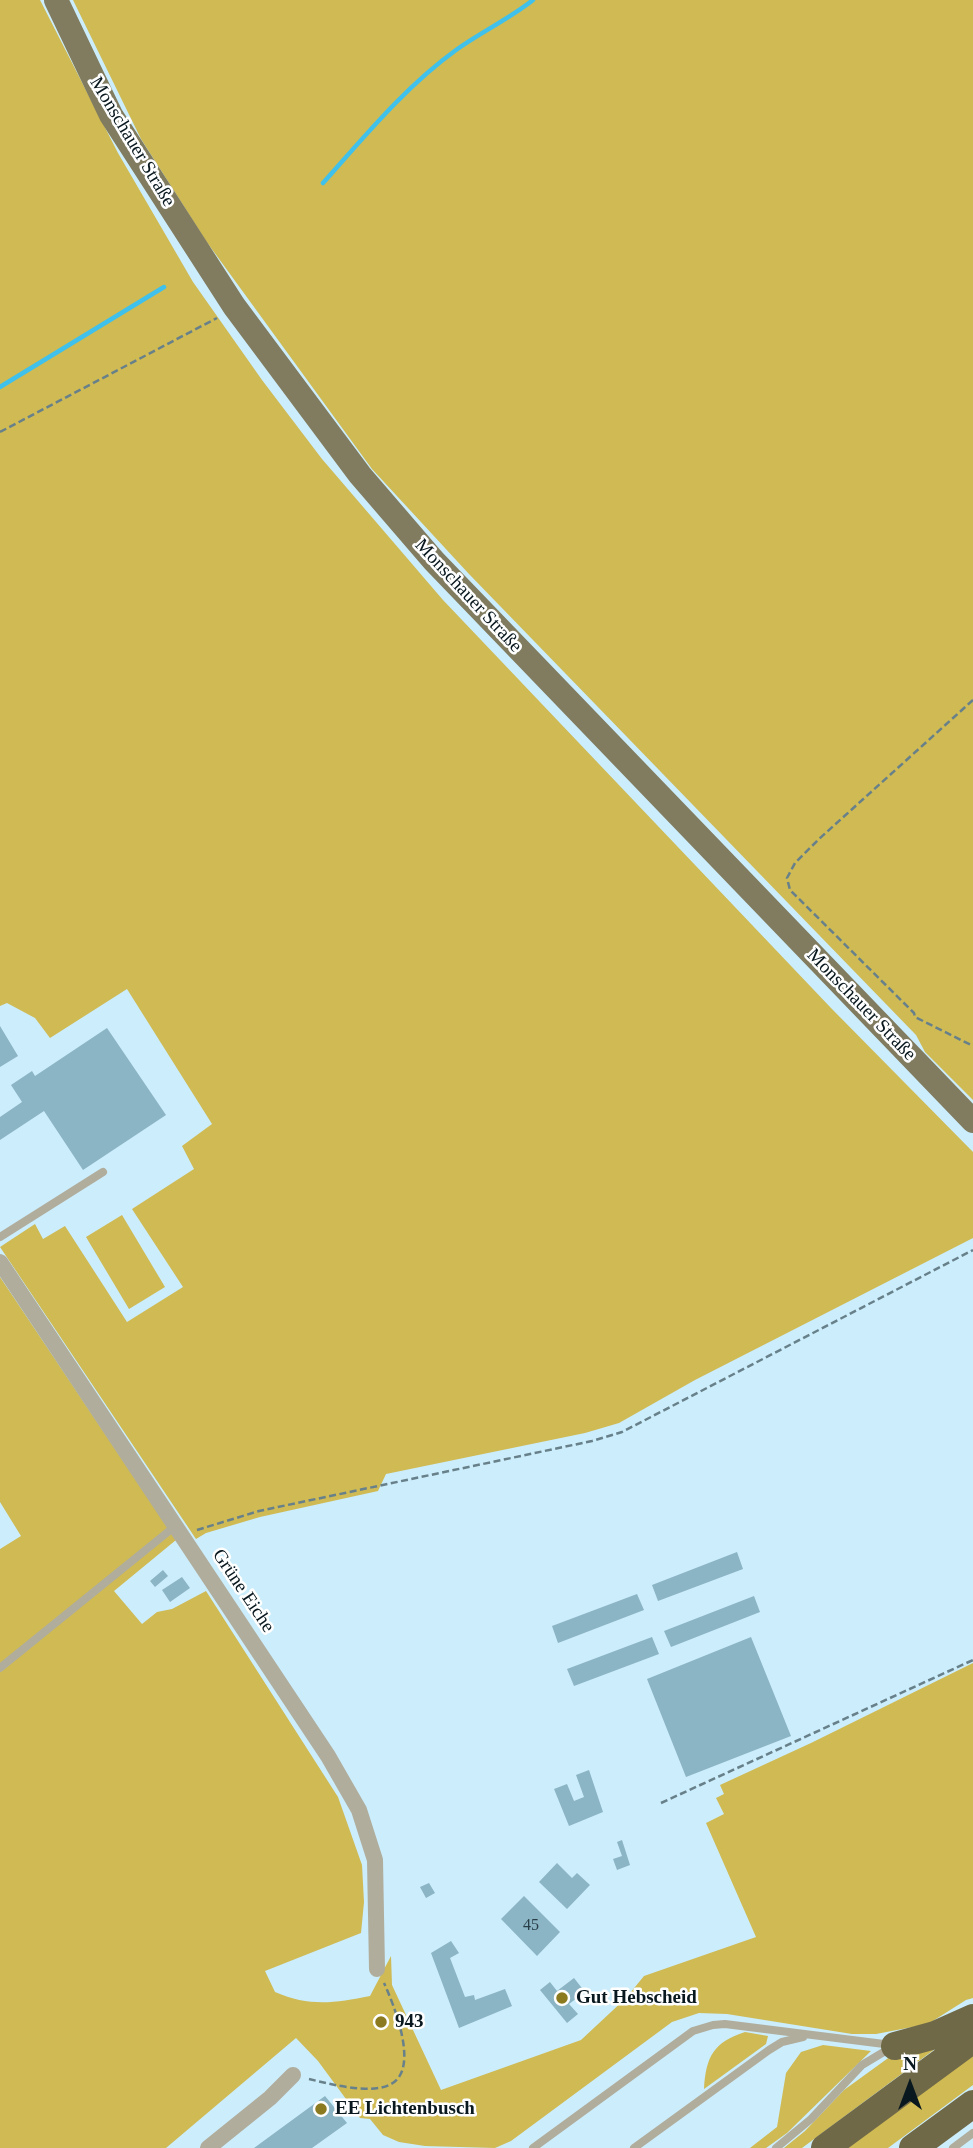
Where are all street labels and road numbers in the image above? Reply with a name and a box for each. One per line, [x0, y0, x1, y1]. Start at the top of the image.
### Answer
street label: Monschauer Straße [84, 73, 180, 211]
street label: Monschauer Straße [409, 534, 527, 658]
street label: Monschauer Straße [802, 944, 920, 1066]
street label: Grüne Eiche [207, 1545, 279, 1637]

